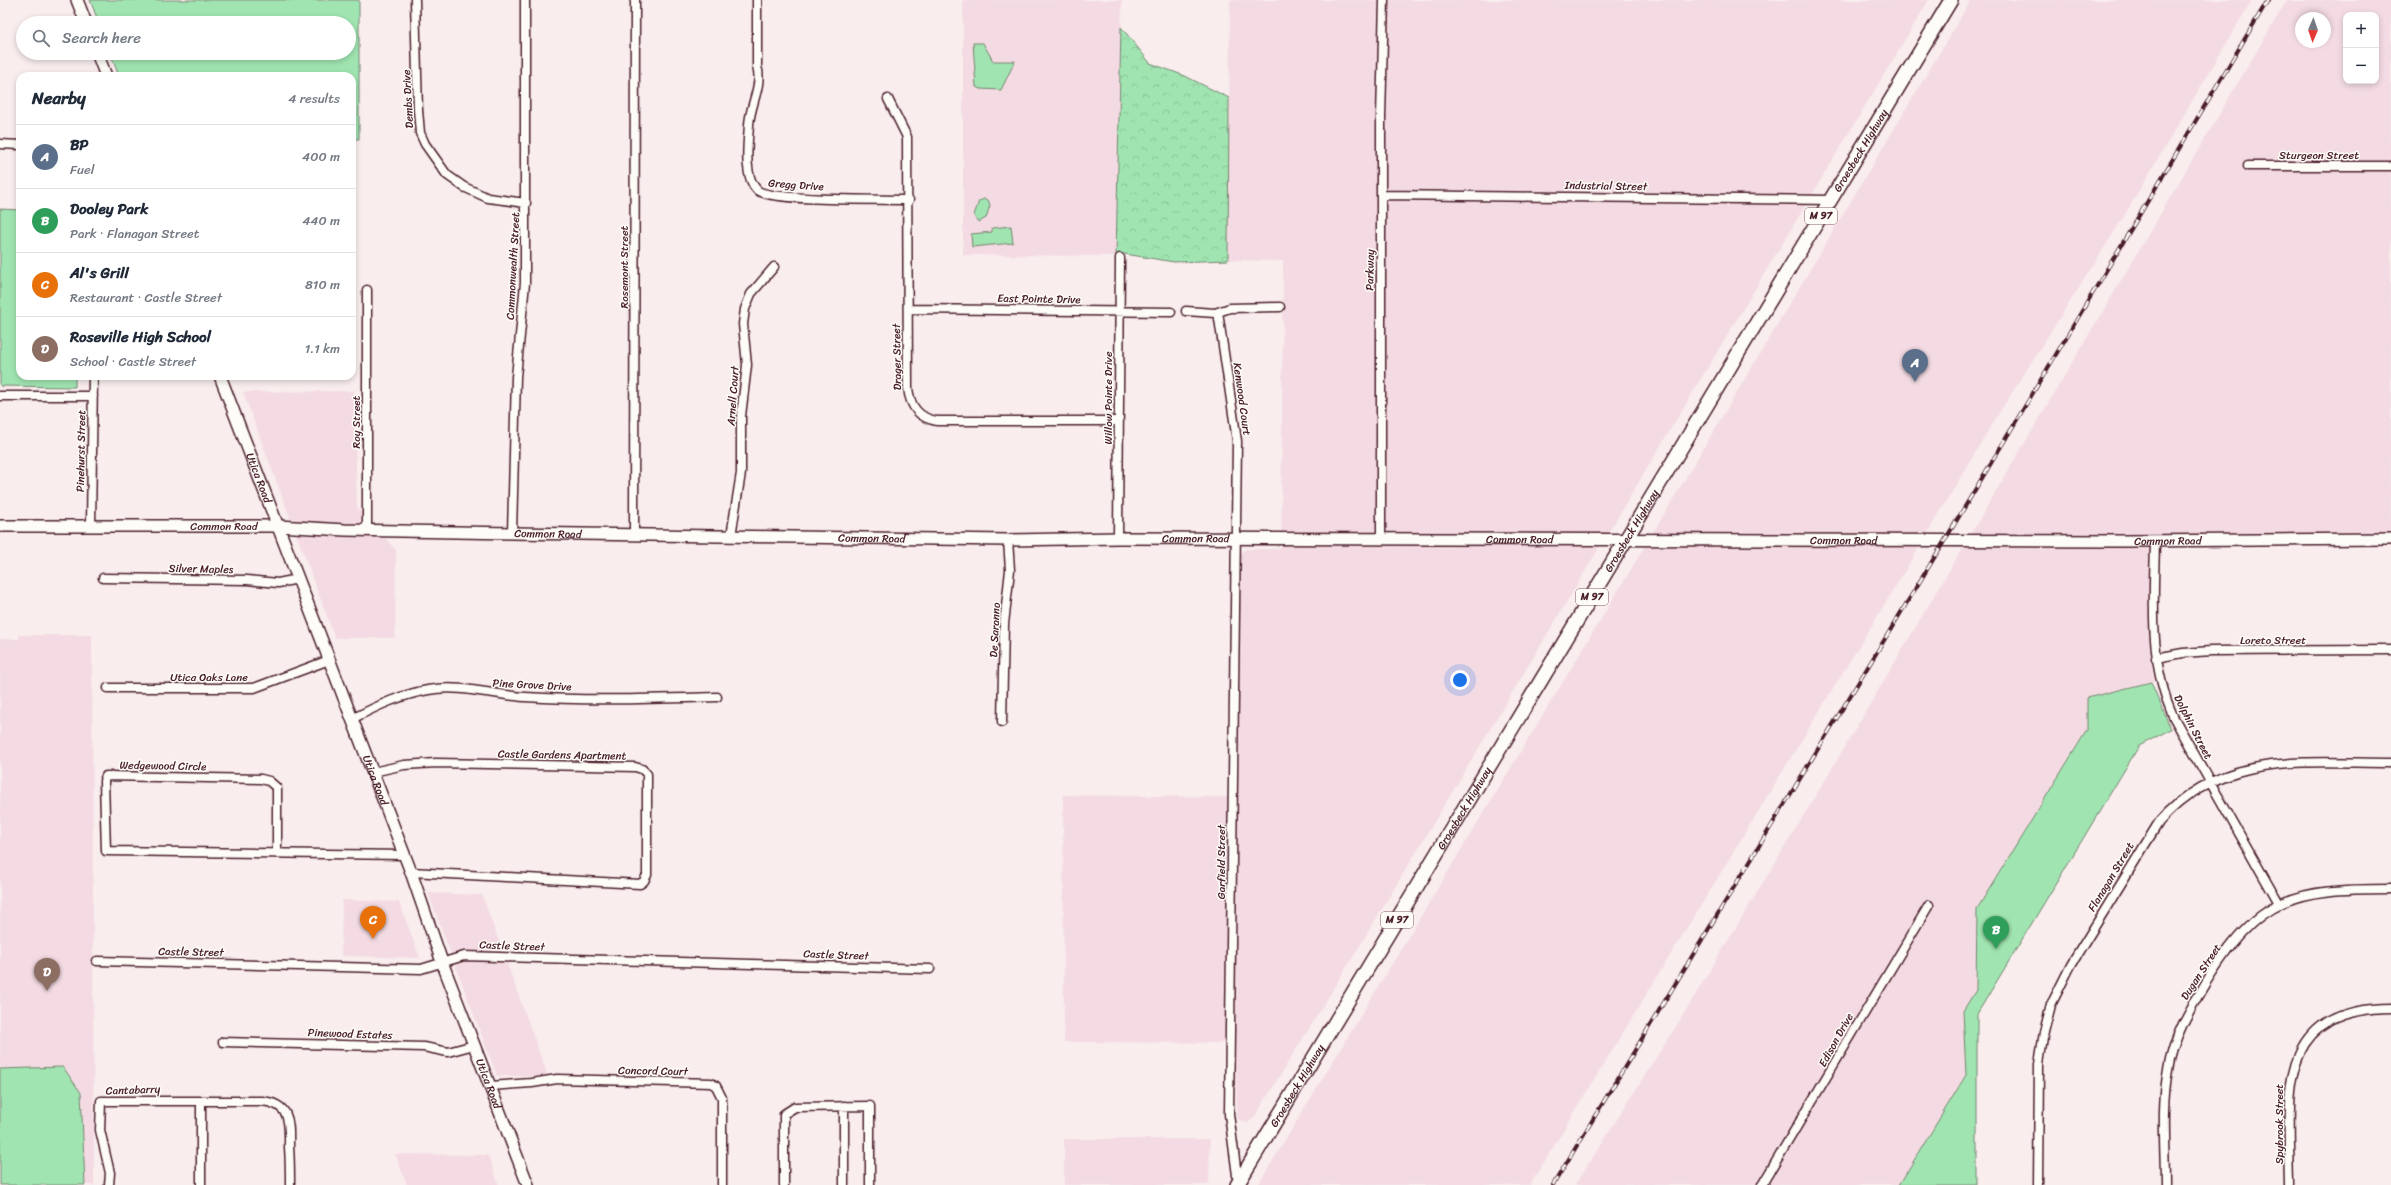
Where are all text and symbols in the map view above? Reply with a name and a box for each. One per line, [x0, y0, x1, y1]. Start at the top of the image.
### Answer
north arrow [2295, 12, 2331, 48]
map controls [2343, 12, 2379, 84]
button: + [2343, 12, 2379, 48]
search box [16, 16, 356, 60]
text: Search here [62, 25, 141, 51]
icon: search [30, 27, 52, 49]
button: − [2343, 48, 2379, 84]
street label: Dembs Drive [397, 69, 419, 129]
text: Nearby [32, 83, 86, 113]
text: 4 results [288, 87, 340, 110]
street label: Groesbeck Highway [1828, 105, 1893, 195]
text: BP [70, 132, 88, 158]
text: A [41, 145, 49, 168]
text: 400 m [302, 145, 340, 168]
street label: Sturgeon Street [2279, 146, 2359, 165]
text: Fuel [70, 158, 94, 181]
street label: Gregg Drive [768, 174, 825, 196]
street label: Industrial Street [1564, 176, 1648, 196]
text: Dooley Park [70, 196, 148, 222]
road number: M 97 [1805, 208, 1837, 224]
text: B [41, 209, 49, 232]
text: 440 m [302, 209, 340, 232]
street label: Commonwealth Street [501, 211, 525, 320]
text: Park · Flanagan Street [70, 222, 199, 245]
street label: Rosemont Street [615, 225, 634, 308]
street label: Parkway [1360, 249, 1380, 291]
text: Al's Grill [70, 260, 129, 286]
text: C [41, 273, 49, 296]
text: 810 m [305, 273, 340, 296]
text: Restaurant · Castle Street [70, 286, 222, 309]
street label: East Pointe Drive [997, 289, 1082, 309]
street label: Drager Street [887, 323, 907, 391]
text: Roseville High School [70, 324, 211, 350]
text: D [41, 337, 49, 360]
text: 1.1 km [305, 337, 340, 360]
pin: A [1902, 349, 1928, 382]
text: School · Castle Street [70, 350, 196, 373]
street label: Willow Pointe Drive [1099, 351, 1118, 445]
street label: Kenwood Court [1227, 361, 1257, 437]
street label: Arnell Court [721, 365, 745, 427]
street label: Roy Street [347, 395, 366, 448]
street label: Pinehurst Street [71, 410, 91, 492]
street label: Utica Road [241, 450, 278, 507]
street label: Groesbeck Highway [1599, 485, 1664, 576]
street label: Common Road [190, 517, 259, 536]
street label: Common Road [514, 524, 583, 543]
street label: Common Road [838, 528, 907, 548]
street label: Common Road [1162, 529, 1231, 548]
street label: Common Road [1486, 530, 1555, 549]
street label: Common Road [1810, 531, 1879, 550]
street label: Common Road [2134, 531, 2203, 550]
street label: Silver Maples [168, 559, 234, 579]
road number: M 97 [1576, 589, 1608, 605]
street label: De Saranno [984, 602, 1006, 658]
street label: Loreto Street [2240, 631, 2306, 650]
street label: Utica Oaks Lane [170, 668, 248, 687]
your location [1450, 670, 1470, 690]
street label: Pine Grove Drive [492, 673, 573, 697]
street label: Dolphin Street [2168, 691, 2218, 763]
street label: Castle Gardens Apartment [498, 744, 627, 766]
street label: Utica Road [357, 752, 394, 809]
street label: Wedgewood Circle [119, 756, 207, 776]
street label: Groesbeck Highway [1432, 763, 1497, 853]
street label: Garfield Street [1212, 824, 1231, 899]
street label: Flanagan Street [2083, 838, 2139, 915]
pin: C [360, 906, 386, 939]
road number: M 97 [1381, 912, 1413, 928]
pin: B [1983, 916, 2009, 949]
street label: Castle Street [479, 935, 546, 957]
street label: Dugan Street [2176, 940, 2226, 1004]
street label: Castle Street [158, 942, 224, 962]
street label: Castle Street [803, 944, 870, 966]
pin: D [34, 958, 60, 991]
street label: Edison Drive [1813, 1009, 1859, 1071]
street label: Pinewood Estates [307, 1023, 394, 1045]
street label: Groesbeck Highway [1264, 1040, 1329, 1131]
street label: Utica Road [471, 1056, 508, 1113]
street label: Concord Court [618, 1061, 689, 1081]
street label: Cantabarry [105, 1080, 161, 1100]
street label: Spybrook Street [2270, 1084, 2289, 1164]

